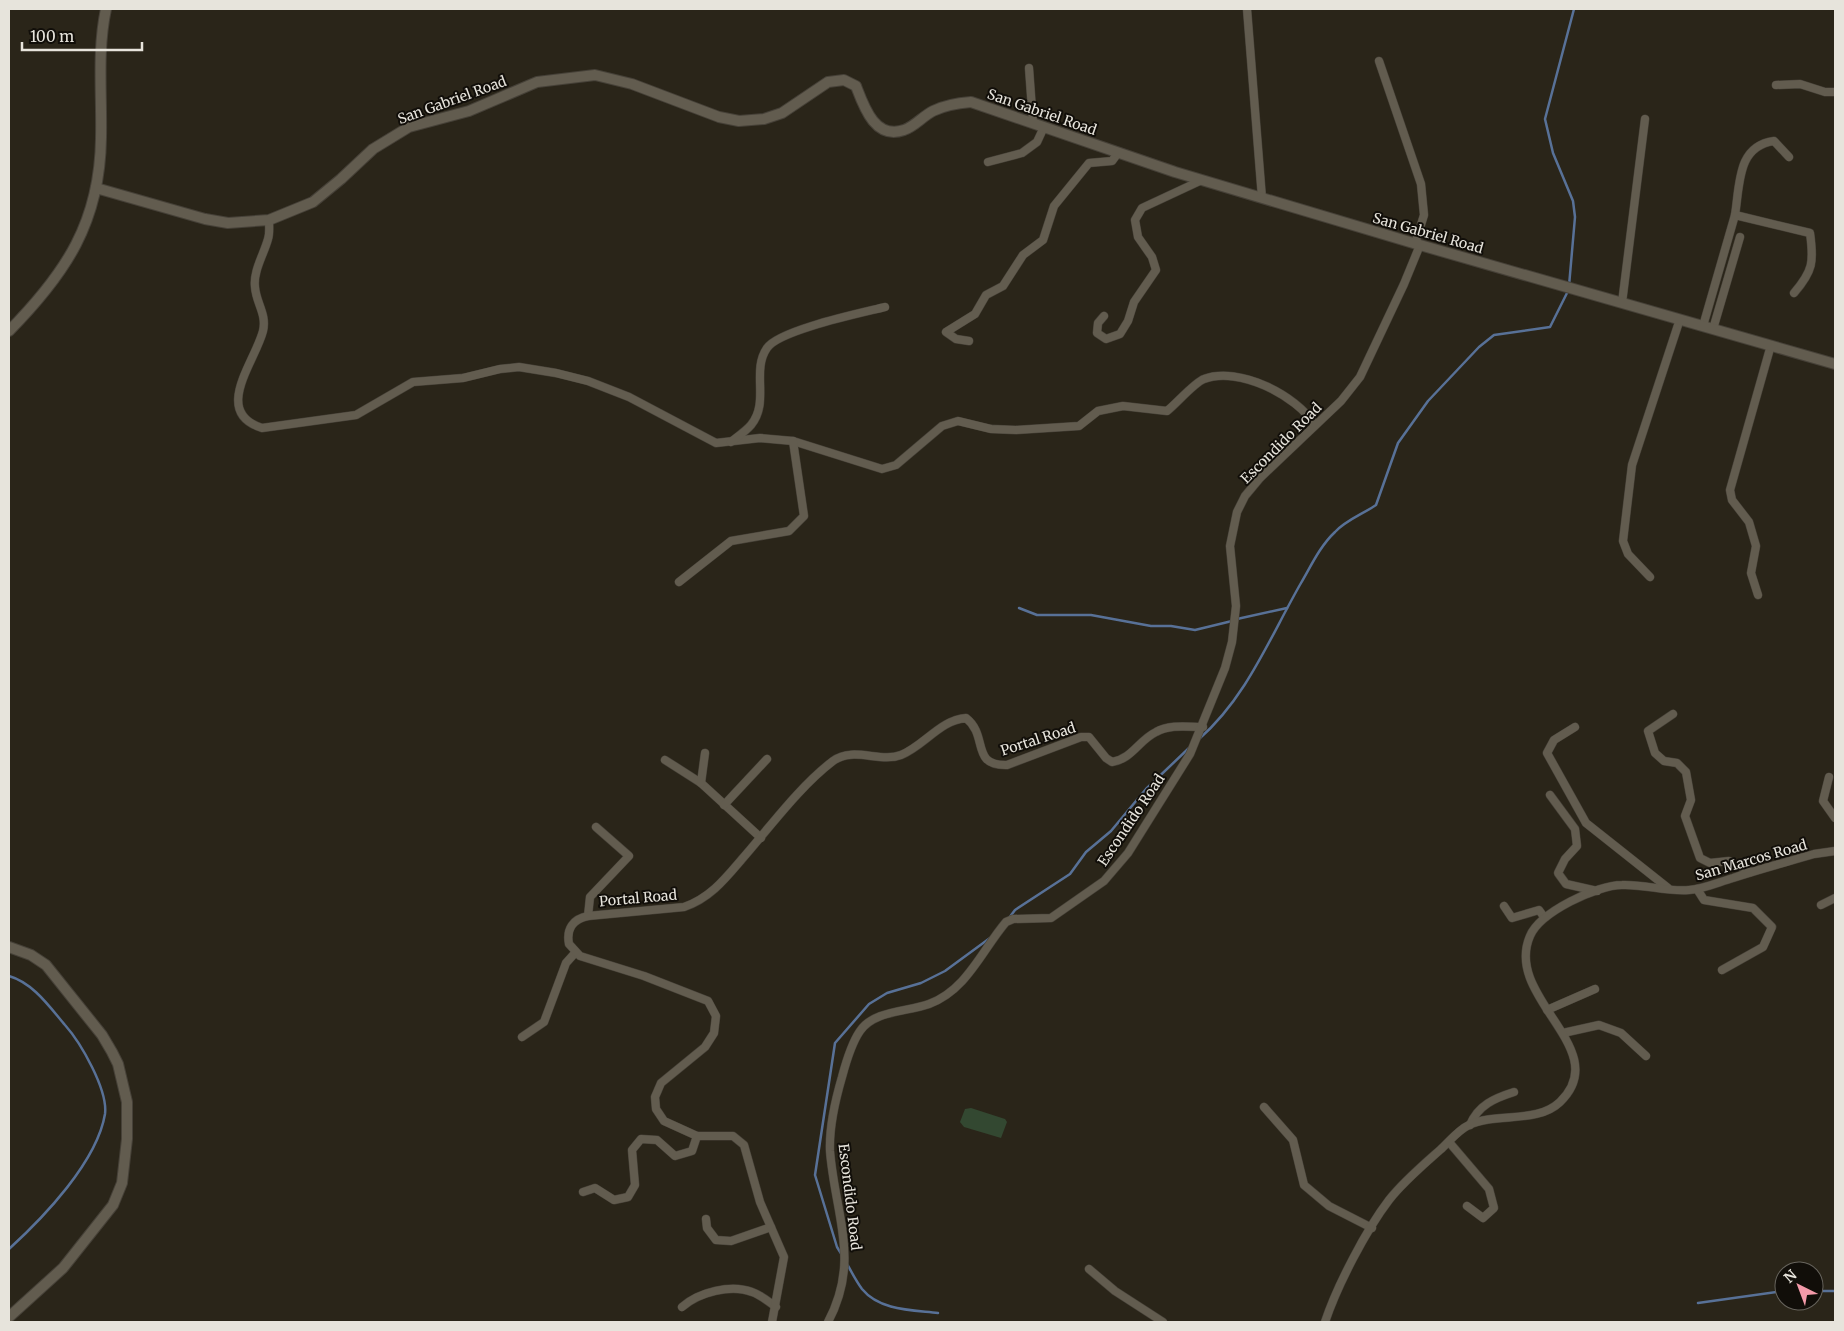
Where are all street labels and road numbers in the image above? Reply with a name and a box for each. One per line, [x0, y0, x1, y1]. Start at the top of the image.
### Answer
street label: San Gabriel Road [395, 72, 509, 128]
street label: San Gabriel Road [985, 85, 1099, 139]
street label: San Gabriel Road [1371, 209, 1486, 258]
street label: Escondido Road [1237, 398, 1326, 487]
street label: Portal Road [998, 718, 1078, 760]
street label: Escondido Road [1094, 770, 1169, 870]
street label: San Marcos Road [1693, 835, 1809, 885]
street label: Portal Road [598, 886, 678, 910]
street label: Escondido Road [835, 1143, 866, 1252]

